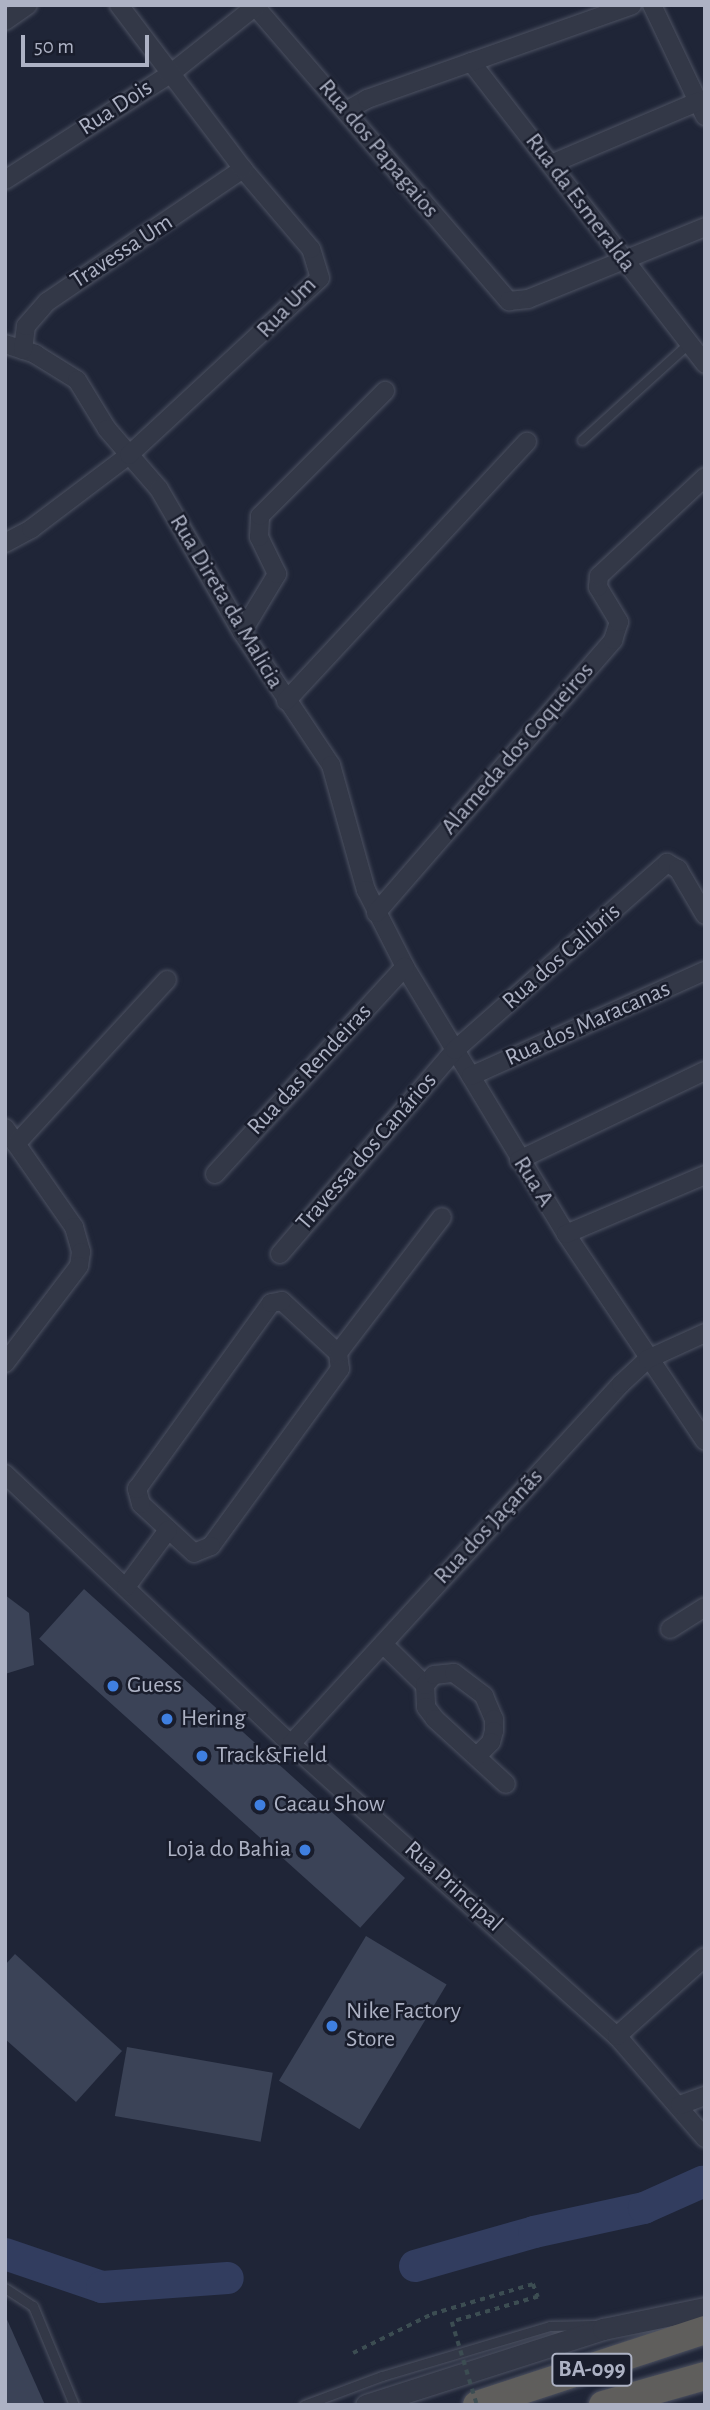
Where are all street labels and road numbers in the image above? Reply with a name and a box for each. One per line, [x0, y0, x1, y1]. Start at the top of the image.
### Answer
street label: Rua Dois [74, 74, 158, 142]
street label: Rua dos Papagaios [312, 74, 444, 224]
street label: Rua da Esmeralda [518, 128, 642, 278]
street label: Travessa Um [66, 208, 178, 296]
street label: Rua Um [251, 271, 323, 345]
street label: Rua Direta da Malicia [163, 510, 289, 694]
street label: Alameda dos Coqueiros [435, 657, 601, 841]
street label: Rua dos Calibris [497, 898, 627, 1016]
street label: Rua dos Maracanas [501, 975, 675, 1073]
street label: Rua das Rendeiras [242, 998, 378, 1142]
street label: Travessa dos Canários [291, 1067, 443, 1237]
street label: Rua A [506, 1151, 560, 1213]
street label: Rua dos Jaçanãs [428, 1463, 550, 1591]
street label: Rua Principal [398, 1835, 508, 1939]
road number: BA-099 [550, 2350, 634, 2390]

